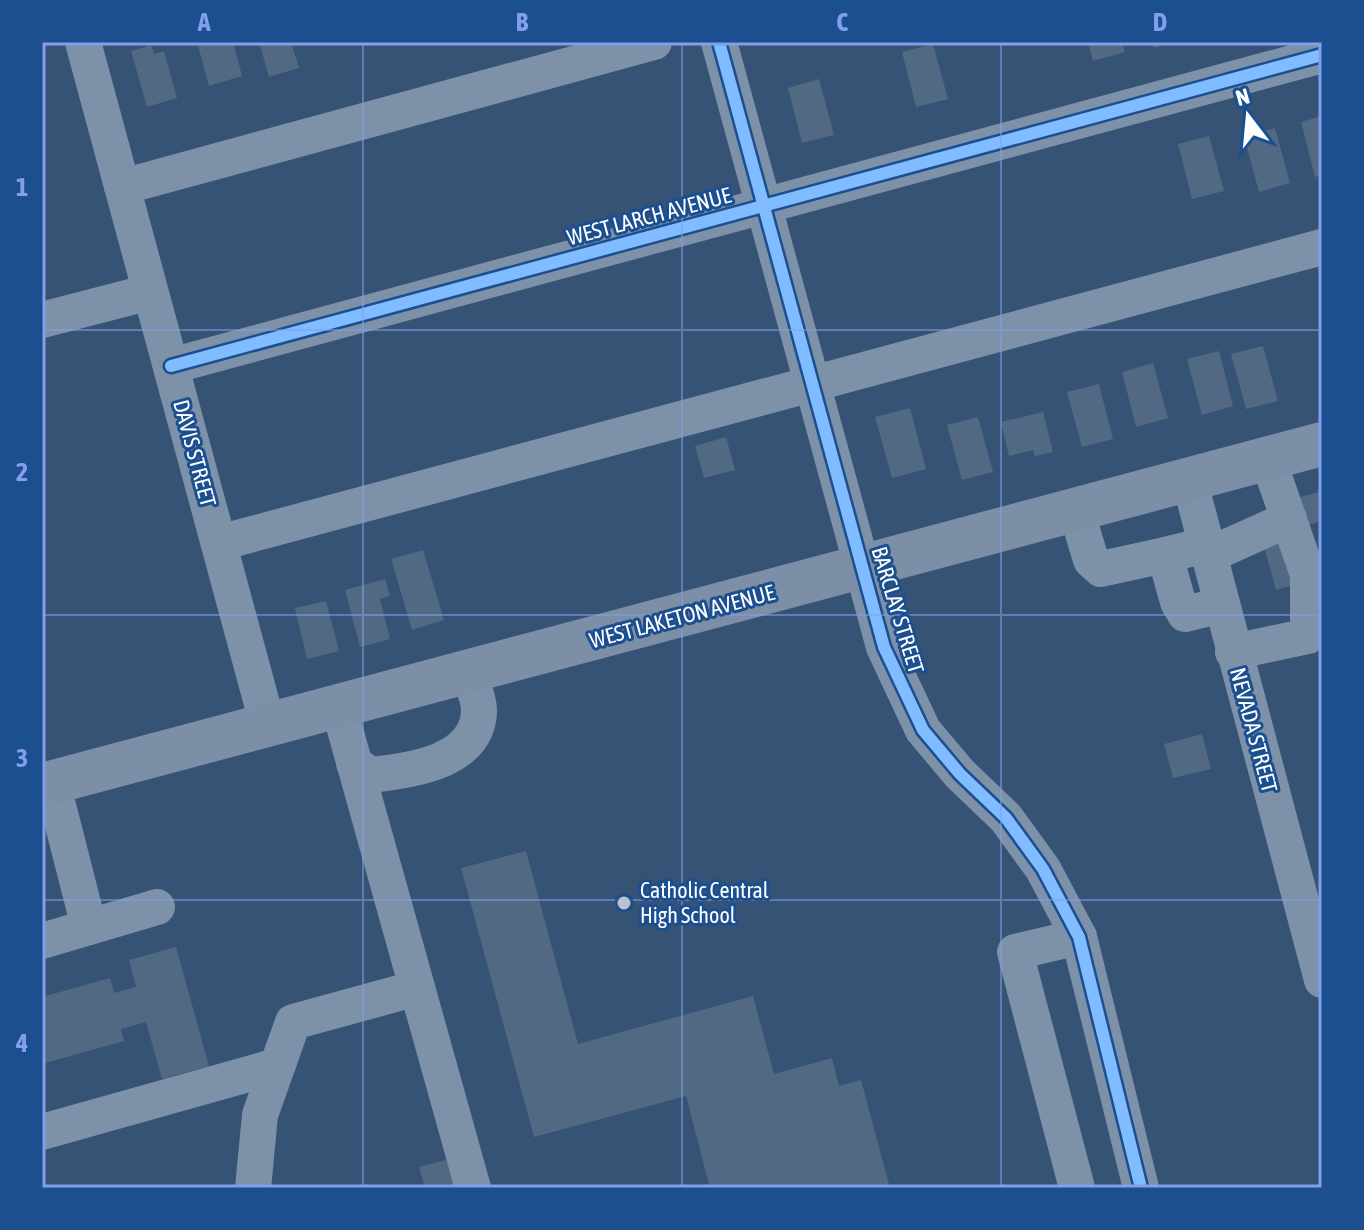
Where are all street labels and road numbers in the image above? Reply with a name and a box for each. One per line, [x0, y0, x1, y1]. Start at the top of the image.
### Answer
street label: WEST LARCH AVENUE [564, 181, 735, 250]
street label: DAVIS STREET [168, 397, 222, 510]
street label: BARCLAY STREET [866, 543, 930, 677]
street label: WEST LAKETON AVENUE [587, 579, 778, 653]
street label: NEVADA STREET [1225, 665, 1283, 795]

